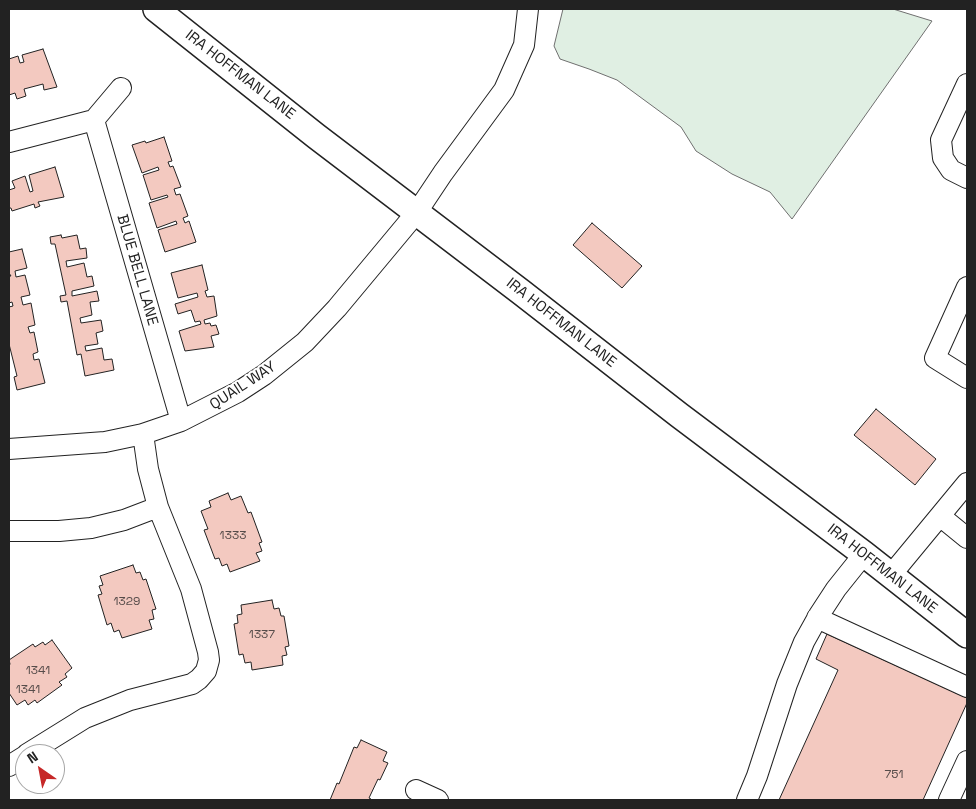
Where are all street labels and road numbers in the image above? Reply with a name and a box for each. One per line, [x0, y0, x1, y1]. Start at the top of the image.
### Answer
street label: IRA HOFFMAN LANE [181, 26, 299, 124]
street label: BLUE BELL LANE [113, 212, 161, 328]
street label: IRA HOFFMAN LANE [502, 274, 620, 372]
street label: QUAIL WAY [207, 358, 279, 414]
street label: IRA HOFFMAN LANE [823, 520, 941, 618]

